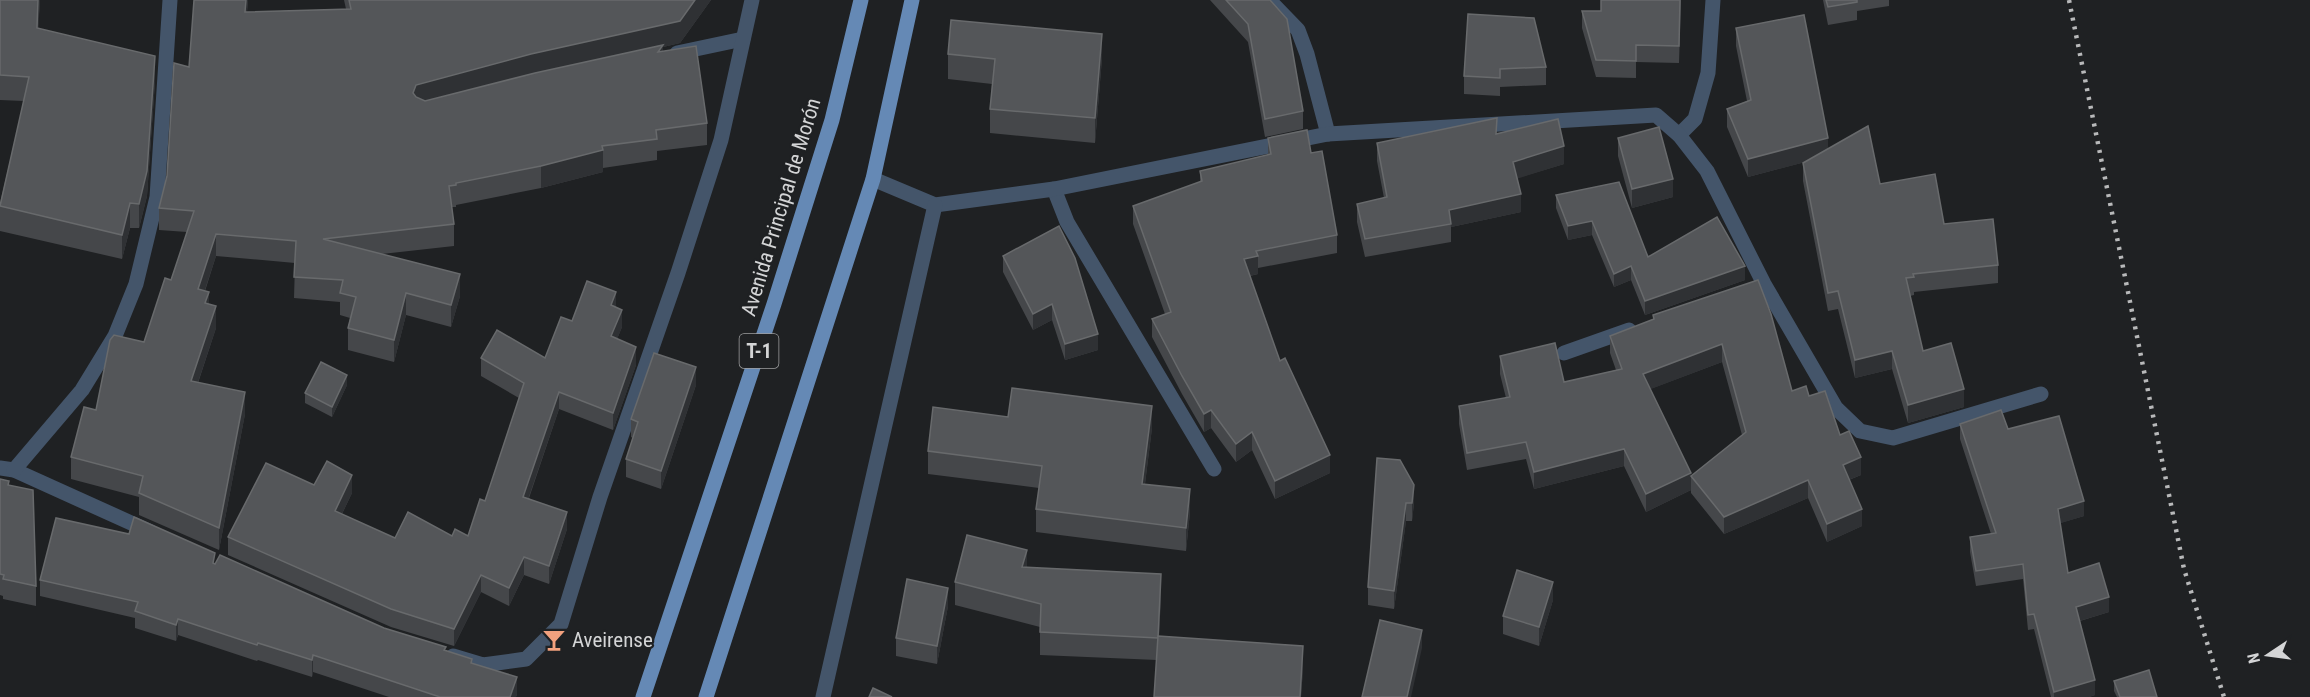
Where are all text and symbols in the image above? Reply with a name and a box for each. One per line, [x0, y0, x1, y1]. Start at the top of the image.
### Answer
street label: Avenida Principal de Morón [736, 95, 826, 319]
road number: T-1 [740, 334, 778, 368]
north arrow [2238, 625, 2298, 685]
bar icon: Aveirense [541, 627, 567, 653]
place label: Aveirense [572, 628, 653, 652]
text: N [2244, 651, 2264, 665]

